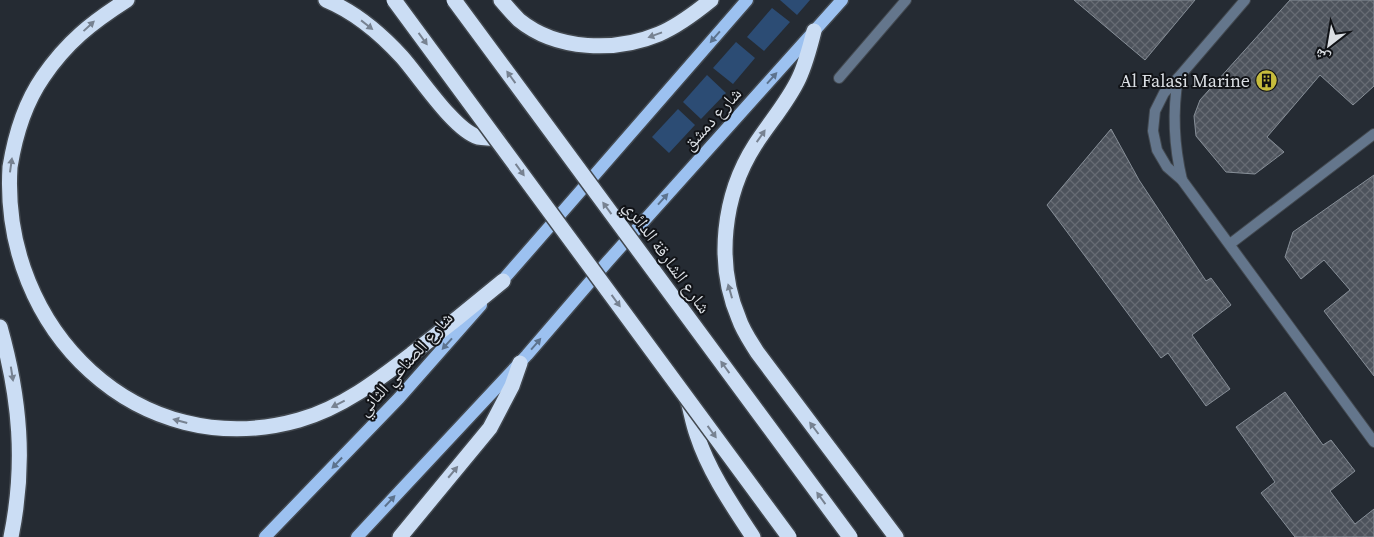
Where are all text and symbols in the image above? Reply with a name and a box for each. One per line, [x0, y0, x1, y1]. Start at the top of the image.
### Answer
one-way arrow [82, 20, 94, 32]
one-way arrow [360, 20, 373, 31]
north arrow [1304, 20, 1354, 70]
one-way arrow [709, 30, 721, 42]
one-way arrow [647, 31, 662, 39]
one-way arrow [418, 32, 429, 45]
text: ش [1311, 44, 1334, 69]
place label: Al Falasi Marine [1120, 68, 1250, 93]
building icon: Al Falasi Marine [1254, 69, 1278, 93]
one-way arrow [506, 70, 516, 84]
one-way arrow [766, 73, 778, 85]
street label: شارع دمشق [676, 81, 747, 156]
one-way arrow [756, 129, 766, 143]
one-way arrow [7, 156, 15, 172]
one-way arrow [515, 163, 525, 177]
one-way arrow [658, 193, 669, 206]
street label: شارع الشارقة الدائري [616, 195, 717, 320]
one-way arrow [602, 202, 613, 215]
one-way arrow [725, 283, 733, 298]
one-way arrow [611, 294, 621, 308]
street label: شارع الصناعي الثاني [351, 306, 460, 423]
one-way arrow [441, 337, 453, 349]
one-way arrow [531, 338, 542, 351]
one-way arrow [719, 361, 730, 374]
one-way arrow [8, 366, 16, 382]
one-way arrow [331, 400, 345, 408]
one-way arrow [172, 417, 188, 425]
one-way arrow [809, 421, 819, 435]
one-way arrow [707, 425, 717, 439]
one-way arrow [331, 457, 343, 469]
one-way arrow [448, 466, 459, 479]
one-way arrow [816, 491, 826, 505]
one-way arrow [384, 496, 396, 508]

